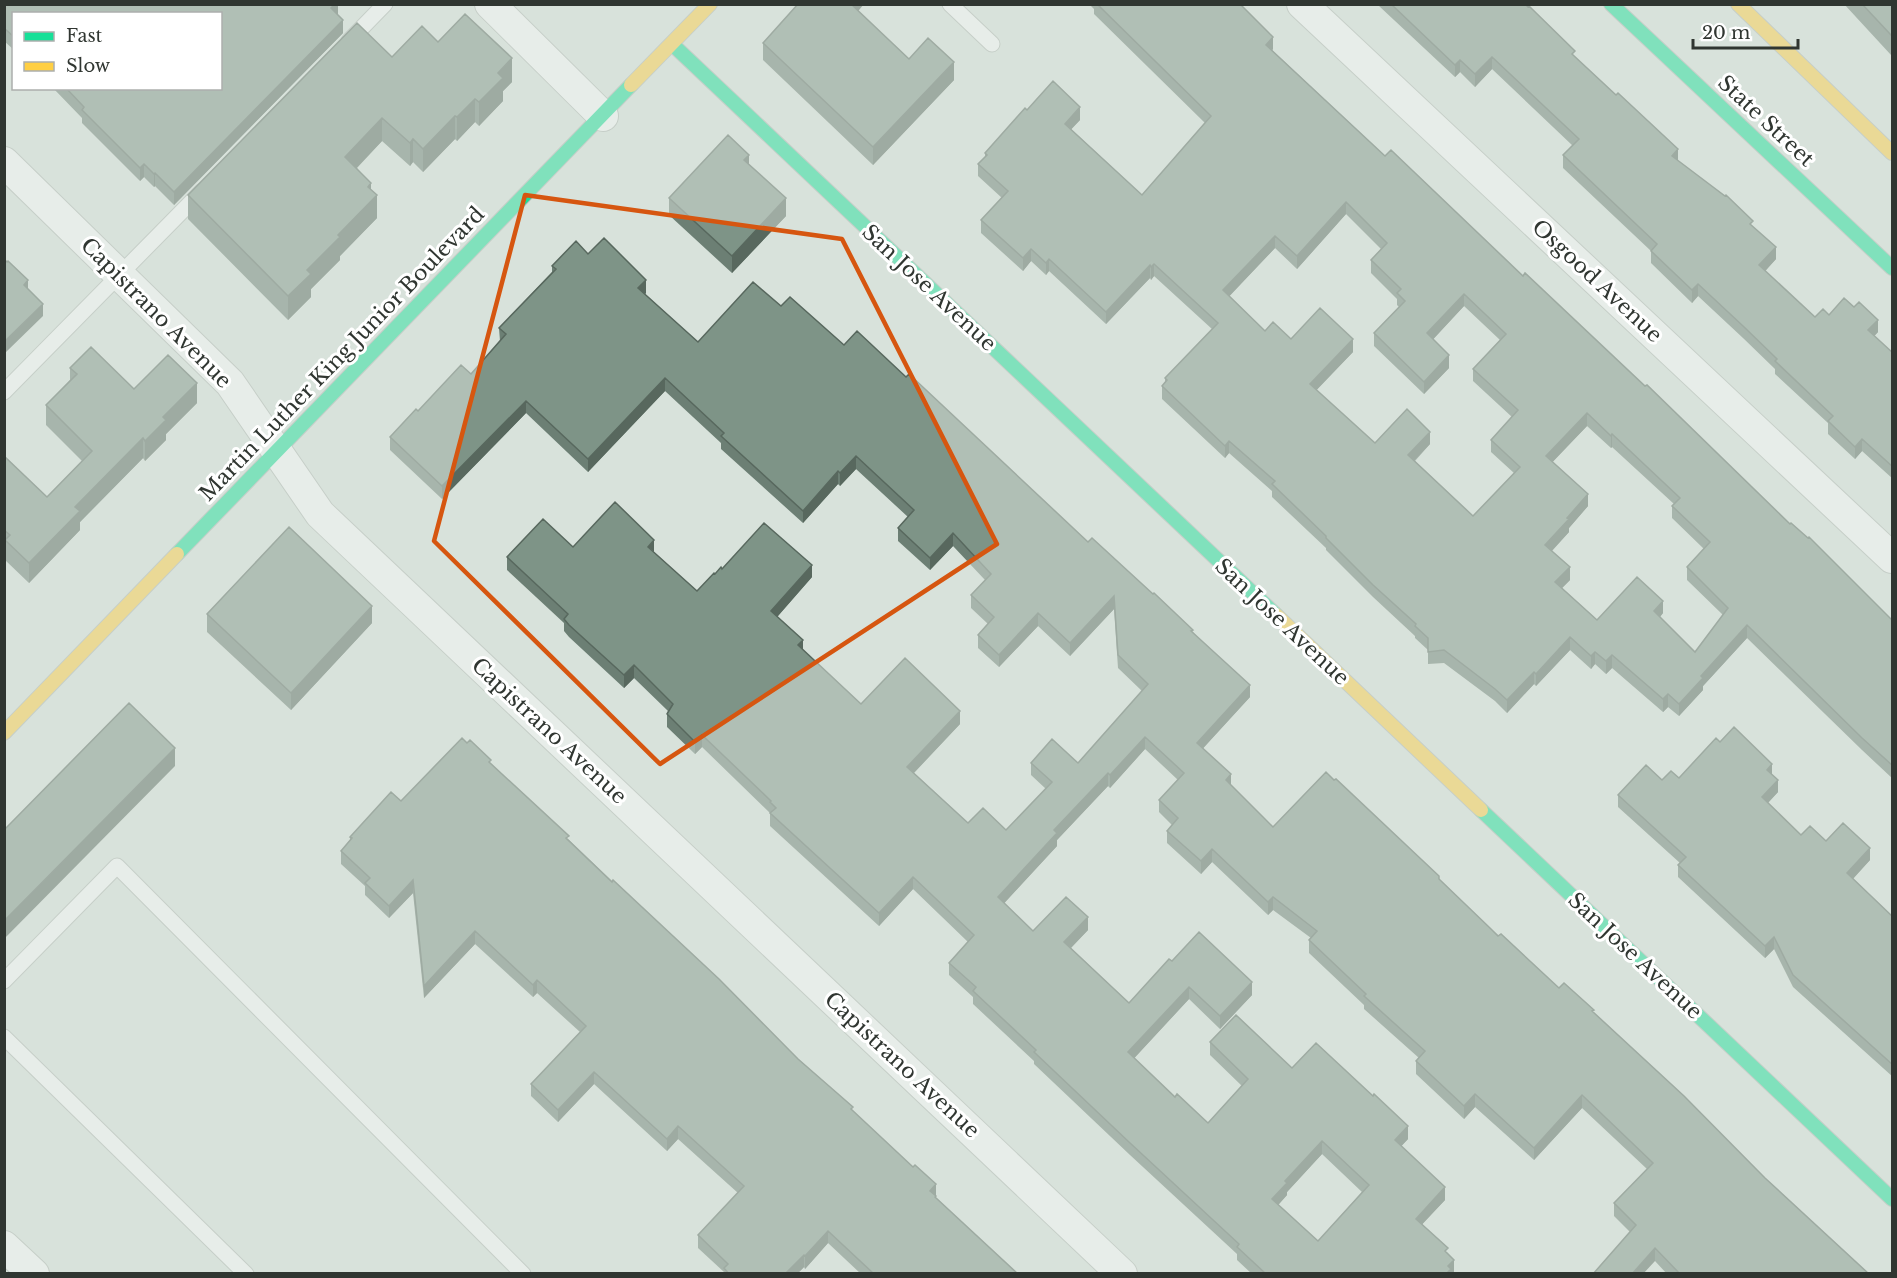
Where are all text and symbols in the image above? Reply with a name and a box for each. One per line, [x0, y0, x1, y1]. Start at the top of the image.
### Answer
legend [12, 12, 222, 90]
scale bar [1693, 12, 1798, 50]
text: 20 m [1702, 22, 1750, 44]
text: Fast [66, 25, 103, 47]
text: Slow [66, 55, 111, 77]
street label: State Street [1712, 70, 1820, 172]
street label: Martin Luther King Junior Boulevard [194, 201, 490, 507]
street label: Osgood Avenue [1527, 214, 1667, 348]
street label: San Jose Avenue [857, 219, 1001, 357]
street label: Capistrano Avenue [75, 232, 237, 394]
street label: San Jose Avenue [1210, 553, 1354, 691]
street label: Capistrano Avenue [466, 652, 632, 810]
street label: San Jose Avenue [1563, 887, 1707, 1025]
street label: Capistrano Avenue [819, 986, 985, 1144]

